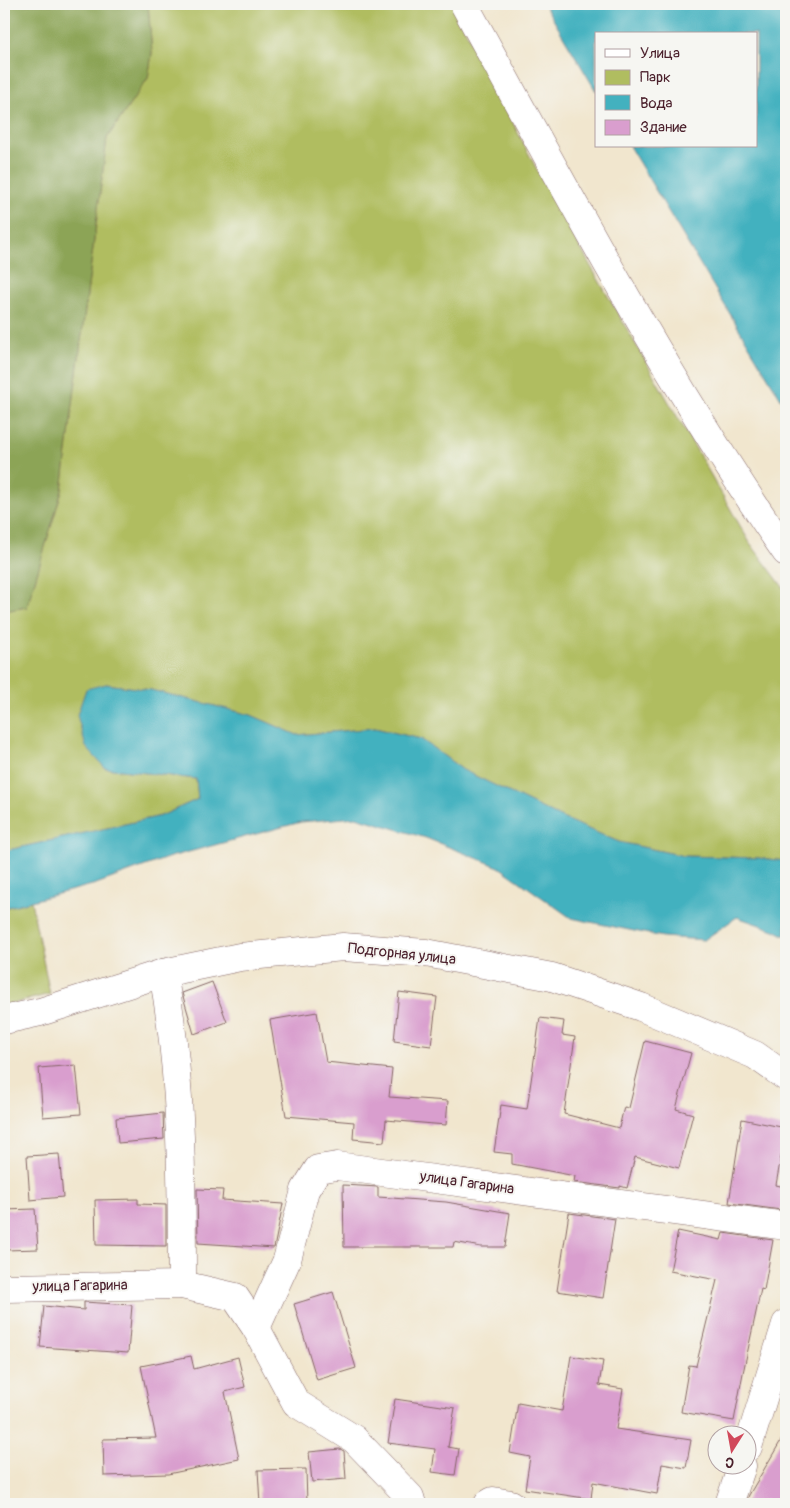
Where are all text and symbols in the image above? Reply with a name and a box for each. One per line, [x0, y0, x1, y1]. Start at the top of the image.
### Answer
legend [595, 32, 758, 148]
text: Улица [640, 44, 680, 63]
text: Парк [640, 68, 671, 87]
text: Вода [640, 94, 673, 113]
text: Здание [640, 118, 687, 137]
street label: Подгорная улица [347, 939, 457, 969]
street label: улица Гагарина [418, 1167, 515, 1199]
street label: улица Гагарина [31, 1276, 128, 1296]
north arrow [708, 1426, 758, 1476]
text: С [723, 1453, 735, 1471]

